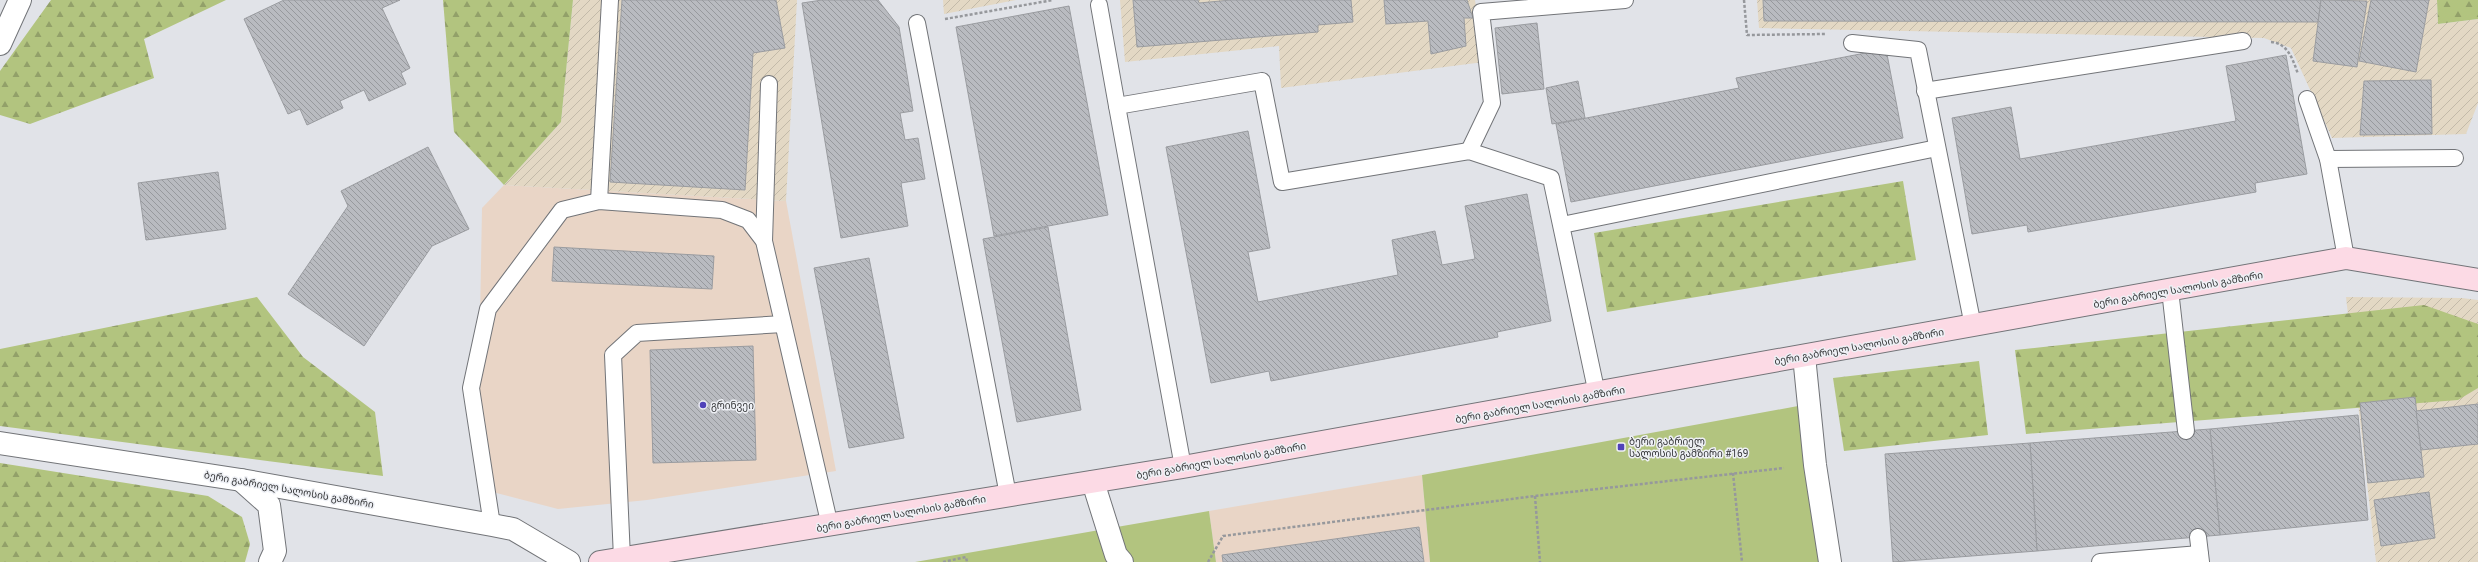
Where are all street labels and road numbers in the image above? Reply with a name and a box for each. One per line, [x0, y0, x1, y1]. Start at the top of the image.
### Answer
street label: ბერი გაბრიელ სალოსის გამზირი [2092, 269, 2264, 311]
street label: ბერი გაბრიელ სალოსის გამზირი [1773, 326, 1945, 368]
street label: ბერი გაბრიელ სალოსის გამზირი [1454, 384, 1626, 426]
street label: ბერი გაბრიელ სალოსის გამზირი [1135, 440, 1307, 482]
street label: ბერი გაბრიელ სალოსის გამზირი [203, 469, 375, 511]
street label: ბერი გაბრიელ სალოსის გამზირი [815, 493, 987, 535]

